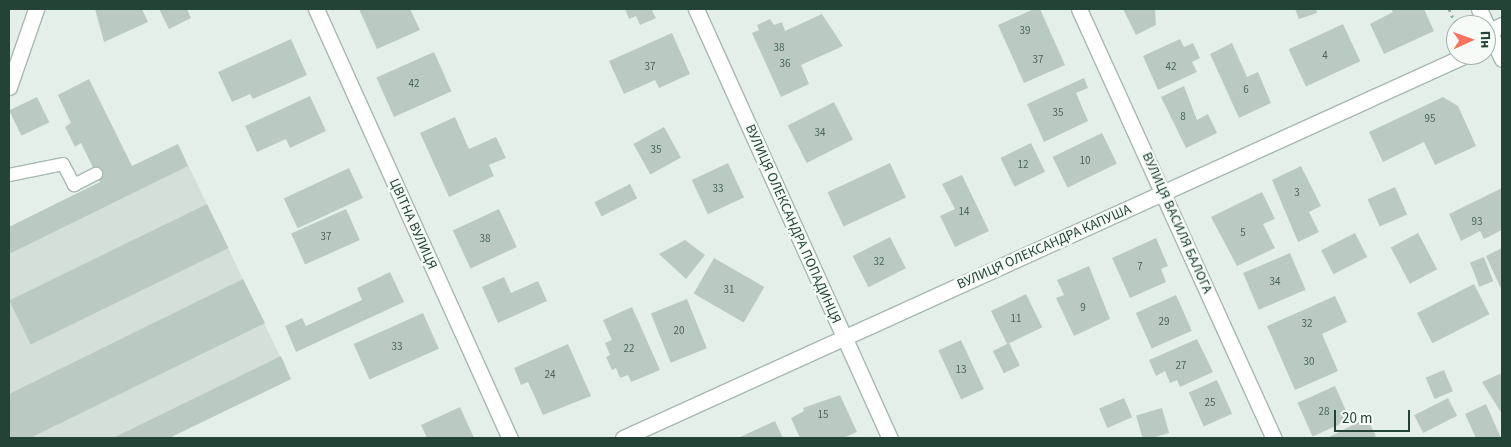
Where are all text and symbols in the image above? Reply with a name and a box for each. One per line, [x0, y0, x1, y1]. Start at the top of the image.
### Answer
north arrow [1446, 15, 1496, 65]
house number: 39 [1020, 24, 1030, 38]
text: Пн [1475, 30, 1495, 49]
house number: 38 [774, 41, 784, 55]
house number: 4 [1322, 49, 1328, 63]
house number: 37 [1033, 53, 1043, 67]
house number: 36 [780, 57, 790, 71]
house number: 37 [645, 60, 655, 74]
house number: 42 [1166, 60, 1176, 74]
house number: 42 [409, 77, 419, 91]
house number: 6 [1243, 83, 1249, 97]
house number: 35 [1053, 106, 1063, 120]
house number: 8 [1180, 110, 1186, 124]
house number: 95 [1425, 112, 1435, 126]
street label: ВУЛИЦЯ ОЛЕКСАНДРА ПОПАДИНЦЯ [741, 122, 845, 326]
house number: 34 [815, 126, 825, 140]
house number: 35 [651, 143, 661, 157]
street label: ВУЛИЦЯ ВАСИЛЯ БАЛОГА [1138, 150, 1216, 296]
house number: 10 [1080, 154, 1090, 168]
house number: 12 [1018, 158, 1028, 172]
street label: ЦВІТНА ВУЛИЦЯ [385, 176, 441, 272]
house number: 33 [713, 182, 723, 196]
house number: 3 [1294, 186, 1300, 200]
street label: ВУЛИЦЯ ОЛЕКСАНДРА КАПУША [954, 201, 1134, 293]
house number: 14 [959, 205, 969, 219]
house number: 93 [1472, 215, 1482, 229]
house number: 5 [1240, 226, 1246, 240]
house number: 37 [321, 230, 331, 244]
house number: 38 [480, 232, 490, 246]
house number: 32 [874, 255, 884, 269]
house number: 7 [1137, 260, 1143, 274]
house number: 34 [1270, 275, 1280, 289]
house number: 31 [724, 283, 734, 297]
house number: 9 [1080, 301, 1086, 315]
house number: 11 [1011, 312, 1021, 326]
house number: 29 [1159, 315, 1169, 329]
house number: 32 [1302, 317, 1312, 331]
house number: 20 [674, 324, 684, 338]
house number: 33 [392, 340, 402, 354]
house number: 22 [624, 342, 634, 356]
house number: 30 [1304, 355, 1314, 369]
house number: 27 [1176, 359, 1186, 373]
house number: 13 [956, 363, 966, 377]
house number: 24 [545, 368, 555, 382]
house number: 25 [1205, 396, 1215, 410]
scale bar [1336, 400, 1412, 432]
house number: 28 [1319, 405, 1329, 419]
house number: 15 [818, 408, 828, 422]
text: 20 m [1342, 408, 1372, 429]

